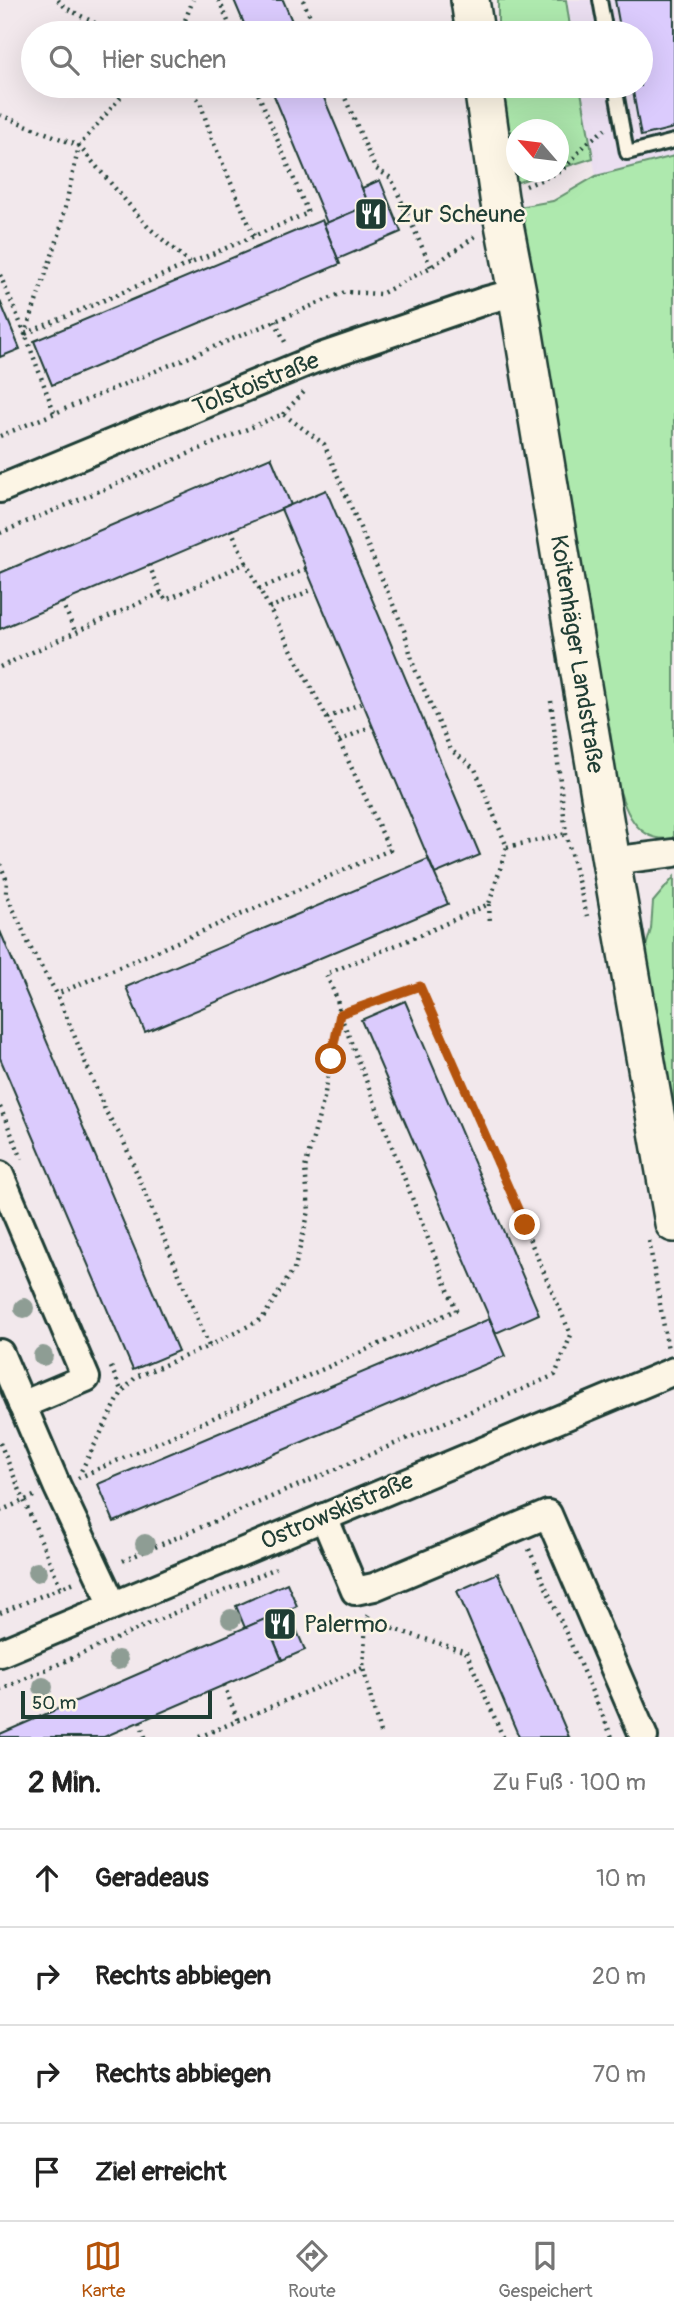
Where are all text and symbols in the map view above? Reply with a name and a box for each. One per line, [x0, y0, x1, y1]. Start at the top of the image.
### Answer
search box [21, 21, 653, 98]
icon: search [45, 41, 83, 79]
text: Hier suchen [101, 44, 226, 76]
north arrow [506, 119, 569, 182]
restaurant icon: Zur Scheune [352, 195, 390, 233]
place label: Zur Scheune [396, 200, 525, 229]
street label: Tolstoistraße [189, 346, 323, 422]
street label: Koitenhäger Landstraße [544, 533, 610, 775]
route start [315, 1043, 346, 1074]
route end [509, 1209, 540, 1240]
street label: Ostrowskistraße [256, 1466, 418, 1556]
restaurant icon: Palermo [261, 1605, 299, 1643]
place label: Palermo [304, 1610, 388, 1639]
scale bar [21, 1688, 212, 1720]
text: 50 m [32, 1691, 76, 1715]
text: 2 Min. [28, 1764, 101, 1801]
text: Zu Fuß · 100 m [493, 1768, 646, 1797]
icon: ahead [28, 1859, 66, 1897]
text: Geradeaus [95, 1862, 209, 1894]
text: 10 m [596, 1864, 646, 1893]
icon: right [28, 1957, 66, 1995]
text: Rechts abbiegen [95, 1960, 271, 1992]
text: 20 m [592, 1962, 646, 1991]
icon: right [28, 2055, 66, 2093]
text: Rechts abbiegen [95, 2058, 271, 2090]
text: 70 m [593, 2060, 646, 2089]
icon: arrive [28, 2153, 66, 2191]
text: Ziel erreicht [95, 2156, 226, 2188]
tab: Karte [81, 2237, 125, 2303]
tab: Route [288, 2237, 336, 2303]
tab: Gespeichert [498, 2237, 593, 2303]

